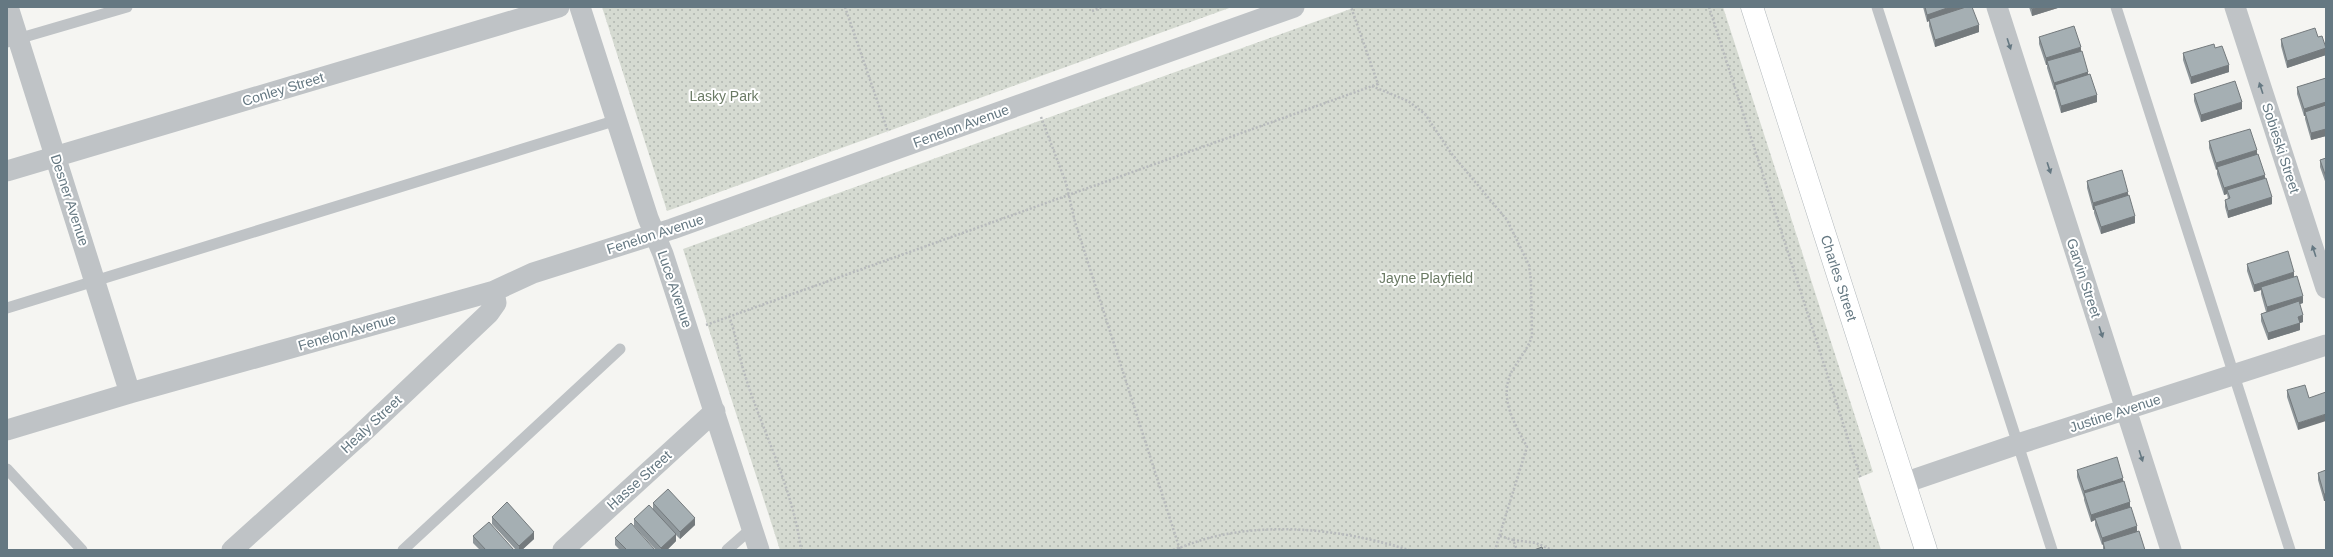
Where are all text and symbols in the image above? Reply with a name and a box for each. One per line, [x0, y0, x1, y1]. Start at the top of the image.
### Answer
one-way arrow [2006, 38, 2012, 50]
street label: Conley Street [240, 69, 326, 109]
one-way arrow [2258, 81, 2264, 93]
park label: Lasky Park [689, 88, 760, 104]
street label: Fenelon Avenue [911, 101, 1011, 151]
street label: Sobieski Street [2259, 101, 2303, 195]
street label: Desner Avenue [48, 152, 92, 248]
one-way arrow [2046, 162, 2052, 174]
street label: Fenelon Avenue [605, 211, 706, 257]
street label: Charles Street [1818, 233, 1860, 323]
street label: Garvin Street [2064, 236, 2104, 320]
one-way arrow [2311, 245, 2317, 257]
street label: Luce Avenue [654, 248, 696, 330]
park label: Jayne Playfield [1379, 270, 1473, 286]
street label: Fenelon Avenue [296, 310, 398, 354]
one-way arrow [2098, 326, 2104, 338]
street label: Justine Avenue [2067, 391, 2163, 435]
street label: Healy Street [337, 392, 405, 456]
street label: Hasse Street [604, 447, 674, 513]
one-way arrow [2138, 450, 2144, 462]

